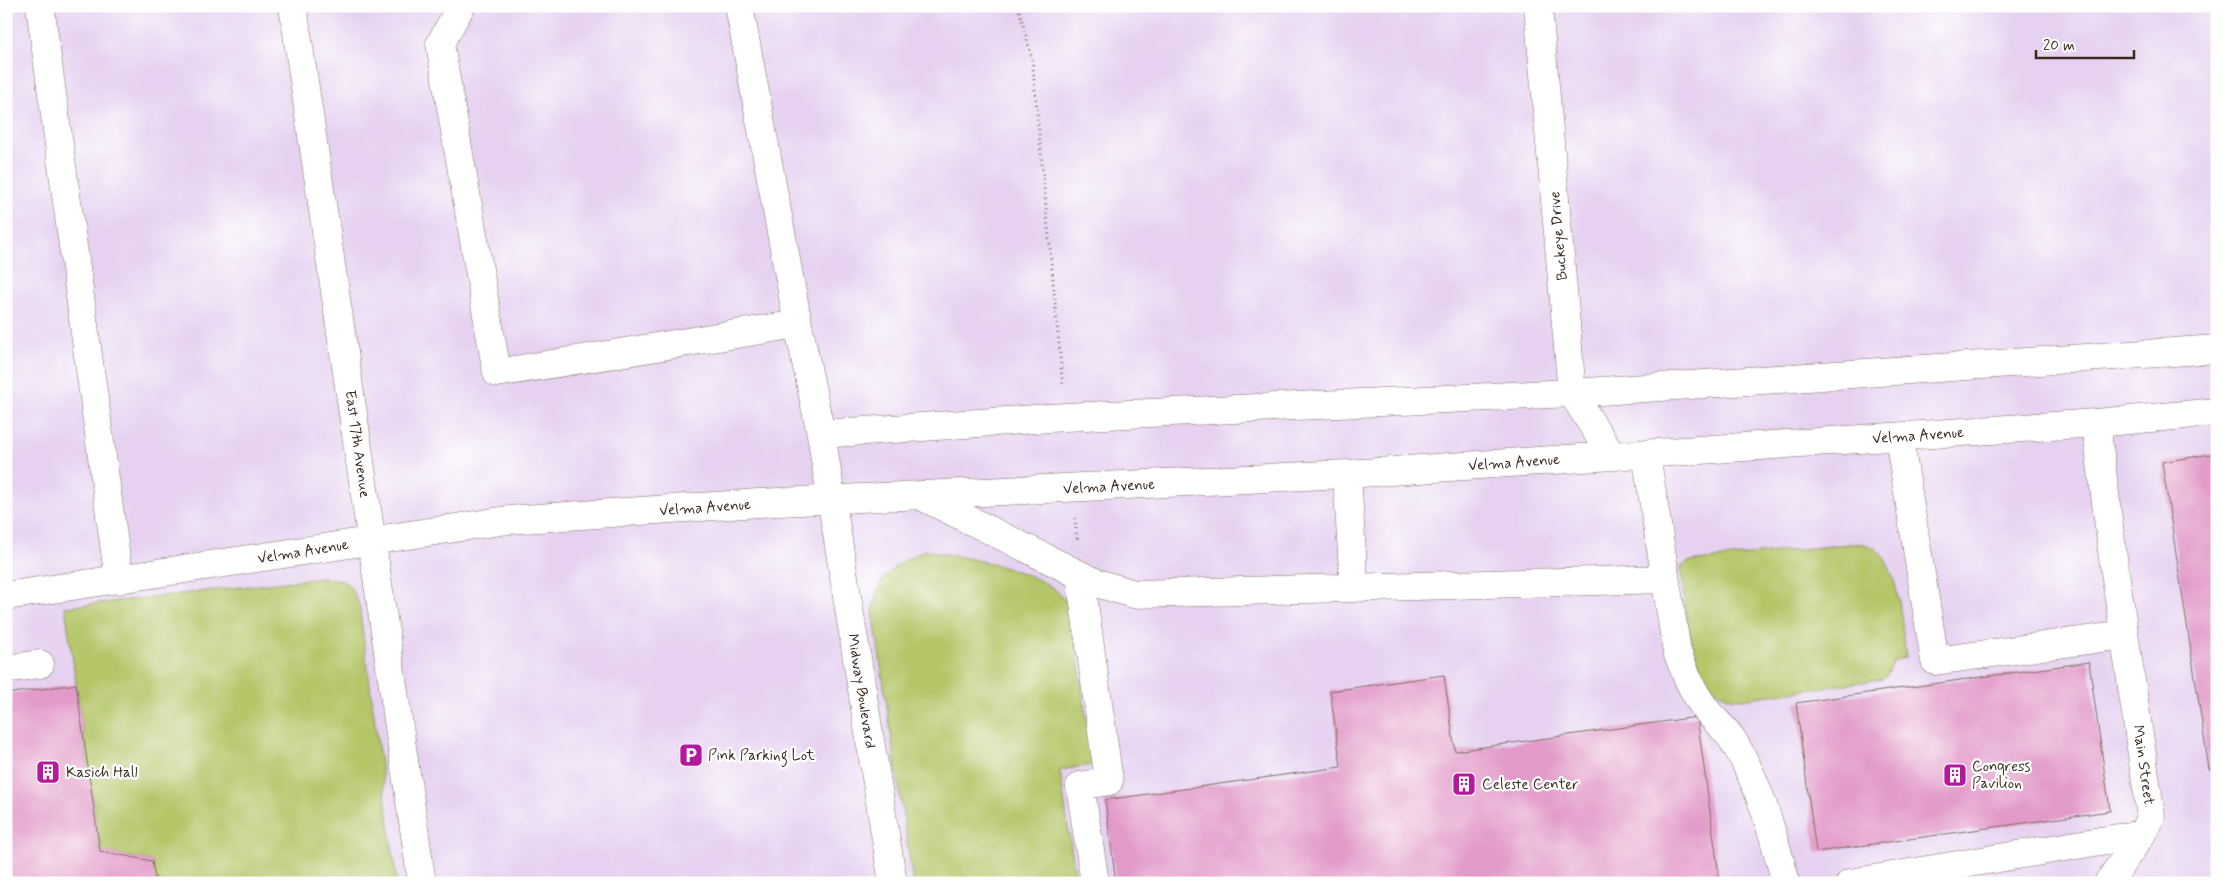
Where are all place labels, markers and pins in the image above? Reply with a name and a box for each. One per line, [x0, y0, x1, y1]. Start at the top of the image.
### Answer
parking icon: Pink Parking Lot [678, 742, 704, 768]
place label: Pink Parking Lot [708, 746, 815, 767]
place label: Congress Pavilion [1972, 757, 2031, 794]
building icon: Kasich Hall [35, 759, 61, 785]
building icon: Congress Pavilion [1942, 762, 1968, 788]
place label: Kasich Hall [66, 763, 137, 783]
building icon: Celeste Center [1451, 771, 1477, 797]
place label: Celeste Center [1482, 775, 1579, 795]

